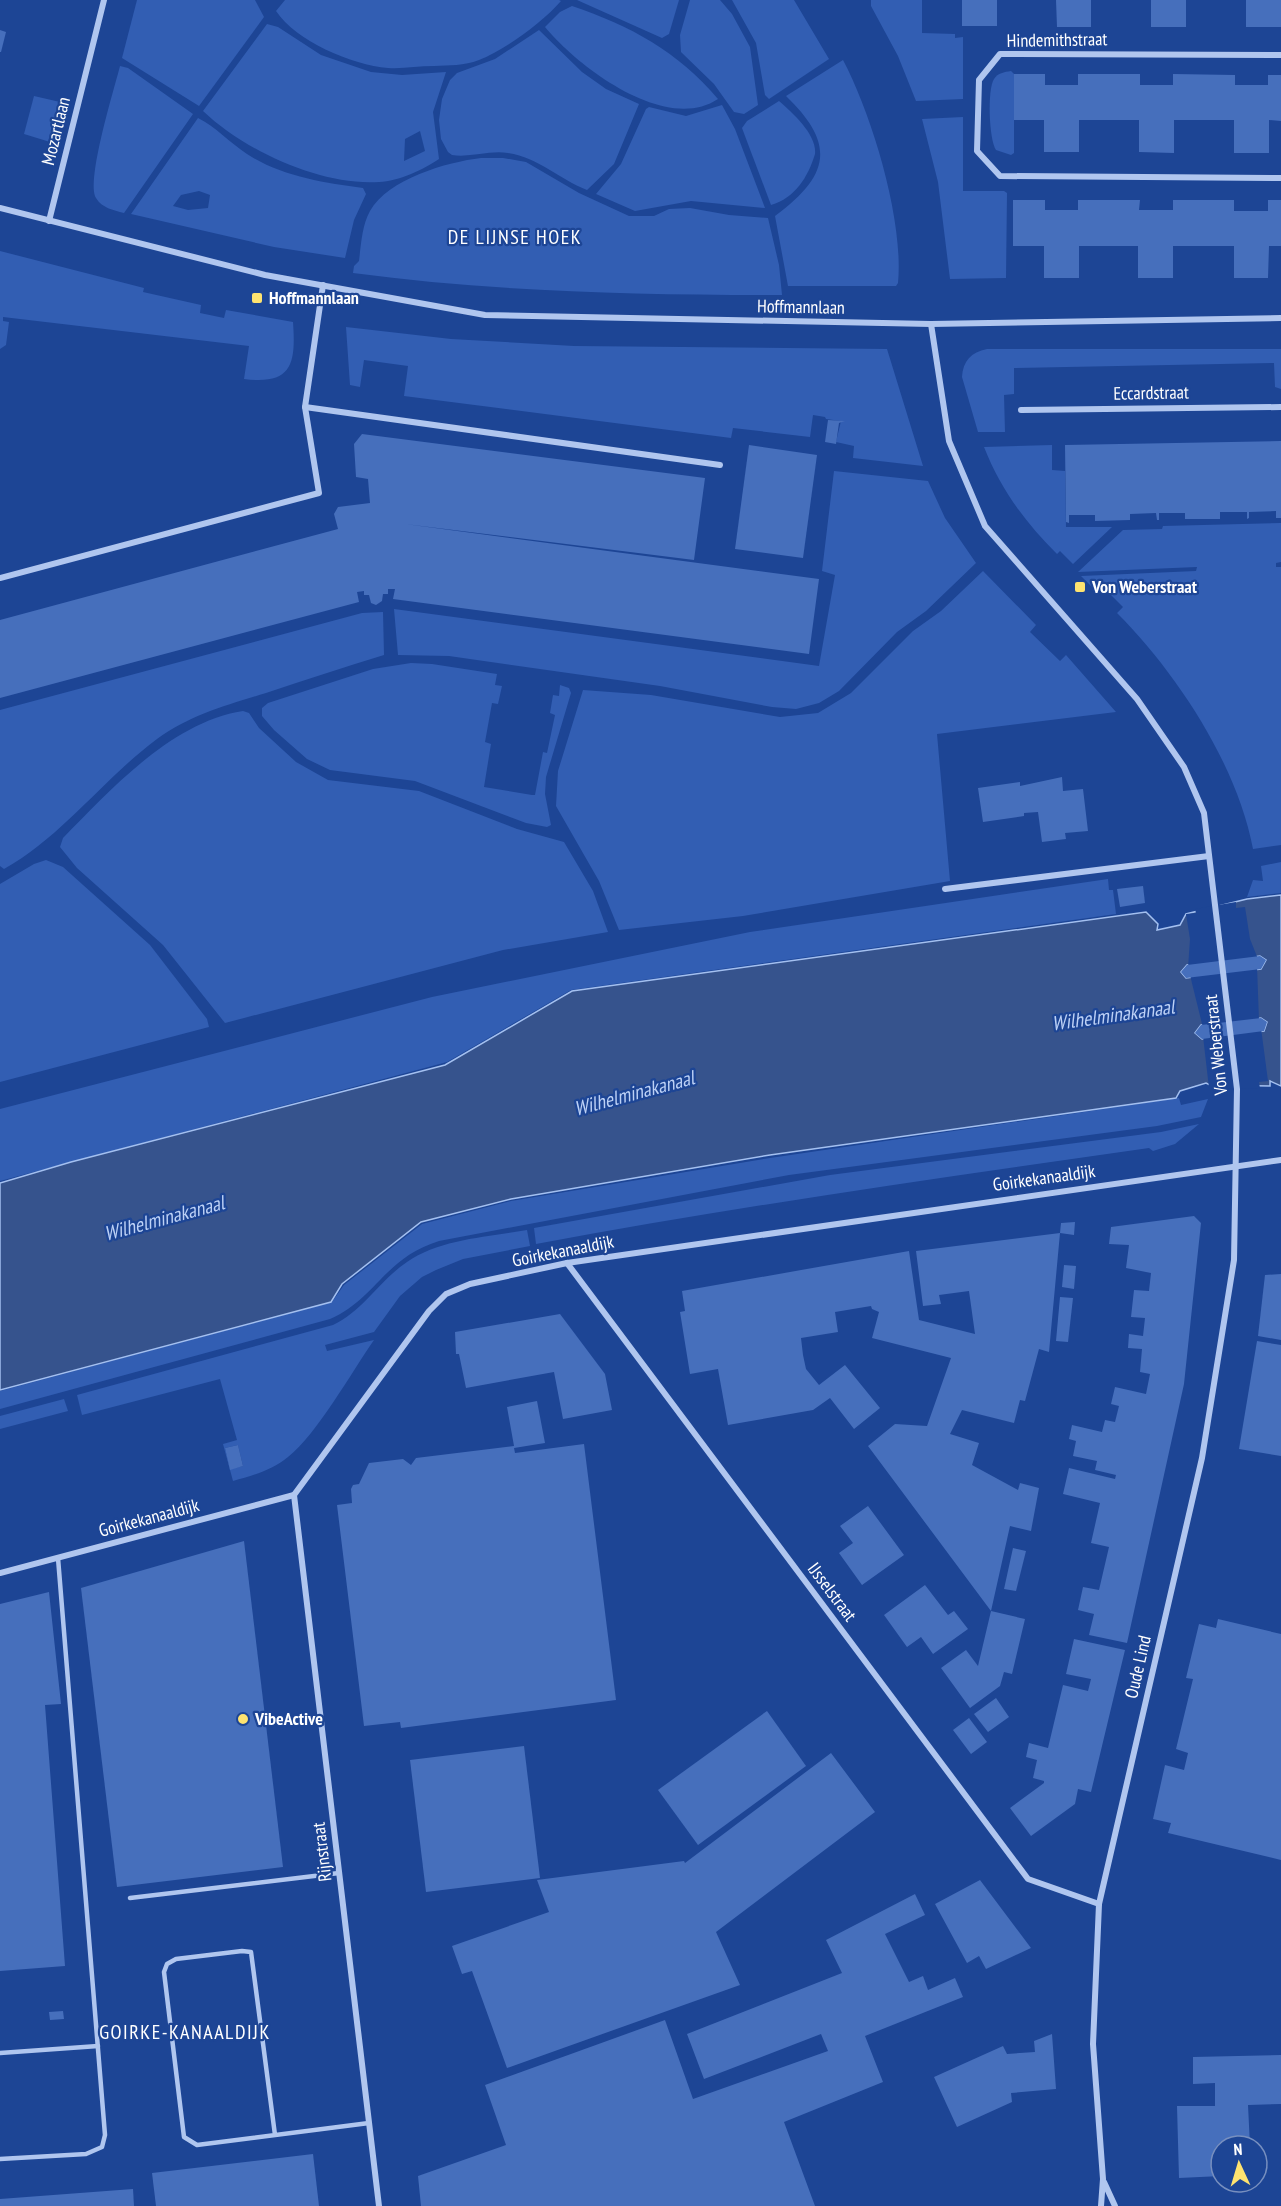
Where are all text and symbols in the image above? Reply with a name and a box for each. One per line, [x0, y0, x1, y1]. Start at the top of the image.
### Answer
street label: Hindemithstraat [1007, 27, 1107, 52]
street label: Mozartlaan [36, 94, 75, 167]
district label: DE LIJNSE HOEK [448, 224, 582, 250]
place label: Hoffmannlaan [269, 286, 359, 309]
marker: Hoffmannlaan [250, 291, 264, 305]
street label: Hoffmannlaan [757, 294, 845, 319]
street label: Eccardstraat [1113, 380, 1189, 405]
place label: Von Weberstraat [1091, 575, 1198, 598]
marker: Von Weberstraat [1073, 580, 1087, 594]
water label: Wilhelminakanaal [1050, 993, 1178, 1036]
street label: Von Weberstraat [1199, 994, 1232, 1097]
water label: Wilhelminakanaal [571, 1064, 699, 1122]
street label: Goirkekanaaldijk [991, 1159, 1097, 1196]
water label: Wilhelminakanaal [101, 1189, 229, 1247]
street label: Goirkekanaaldijk [510, 1229, 616, 1272]
street label: Goirkekanaaldijk [96, 1493, 202, 1542]
street label: IJsselstraat [803, 1558, 862, 1626]
street label: Oude Lind [1119, 1633, 1156, 1701]
place label: VibeActive [254, 1707, 323, 1730]
marker: VibeActive [236, 1712, 250, 1726]
street label: Rijnstraat [306, 1821, 337, 1883]
district label: GOIRKE-KANAALDIJK [99, 2019, 271, 2045]
north arrow [1209, 2134, 1269, 2194]
text: N [1233, 2139, 1243, 2159]

